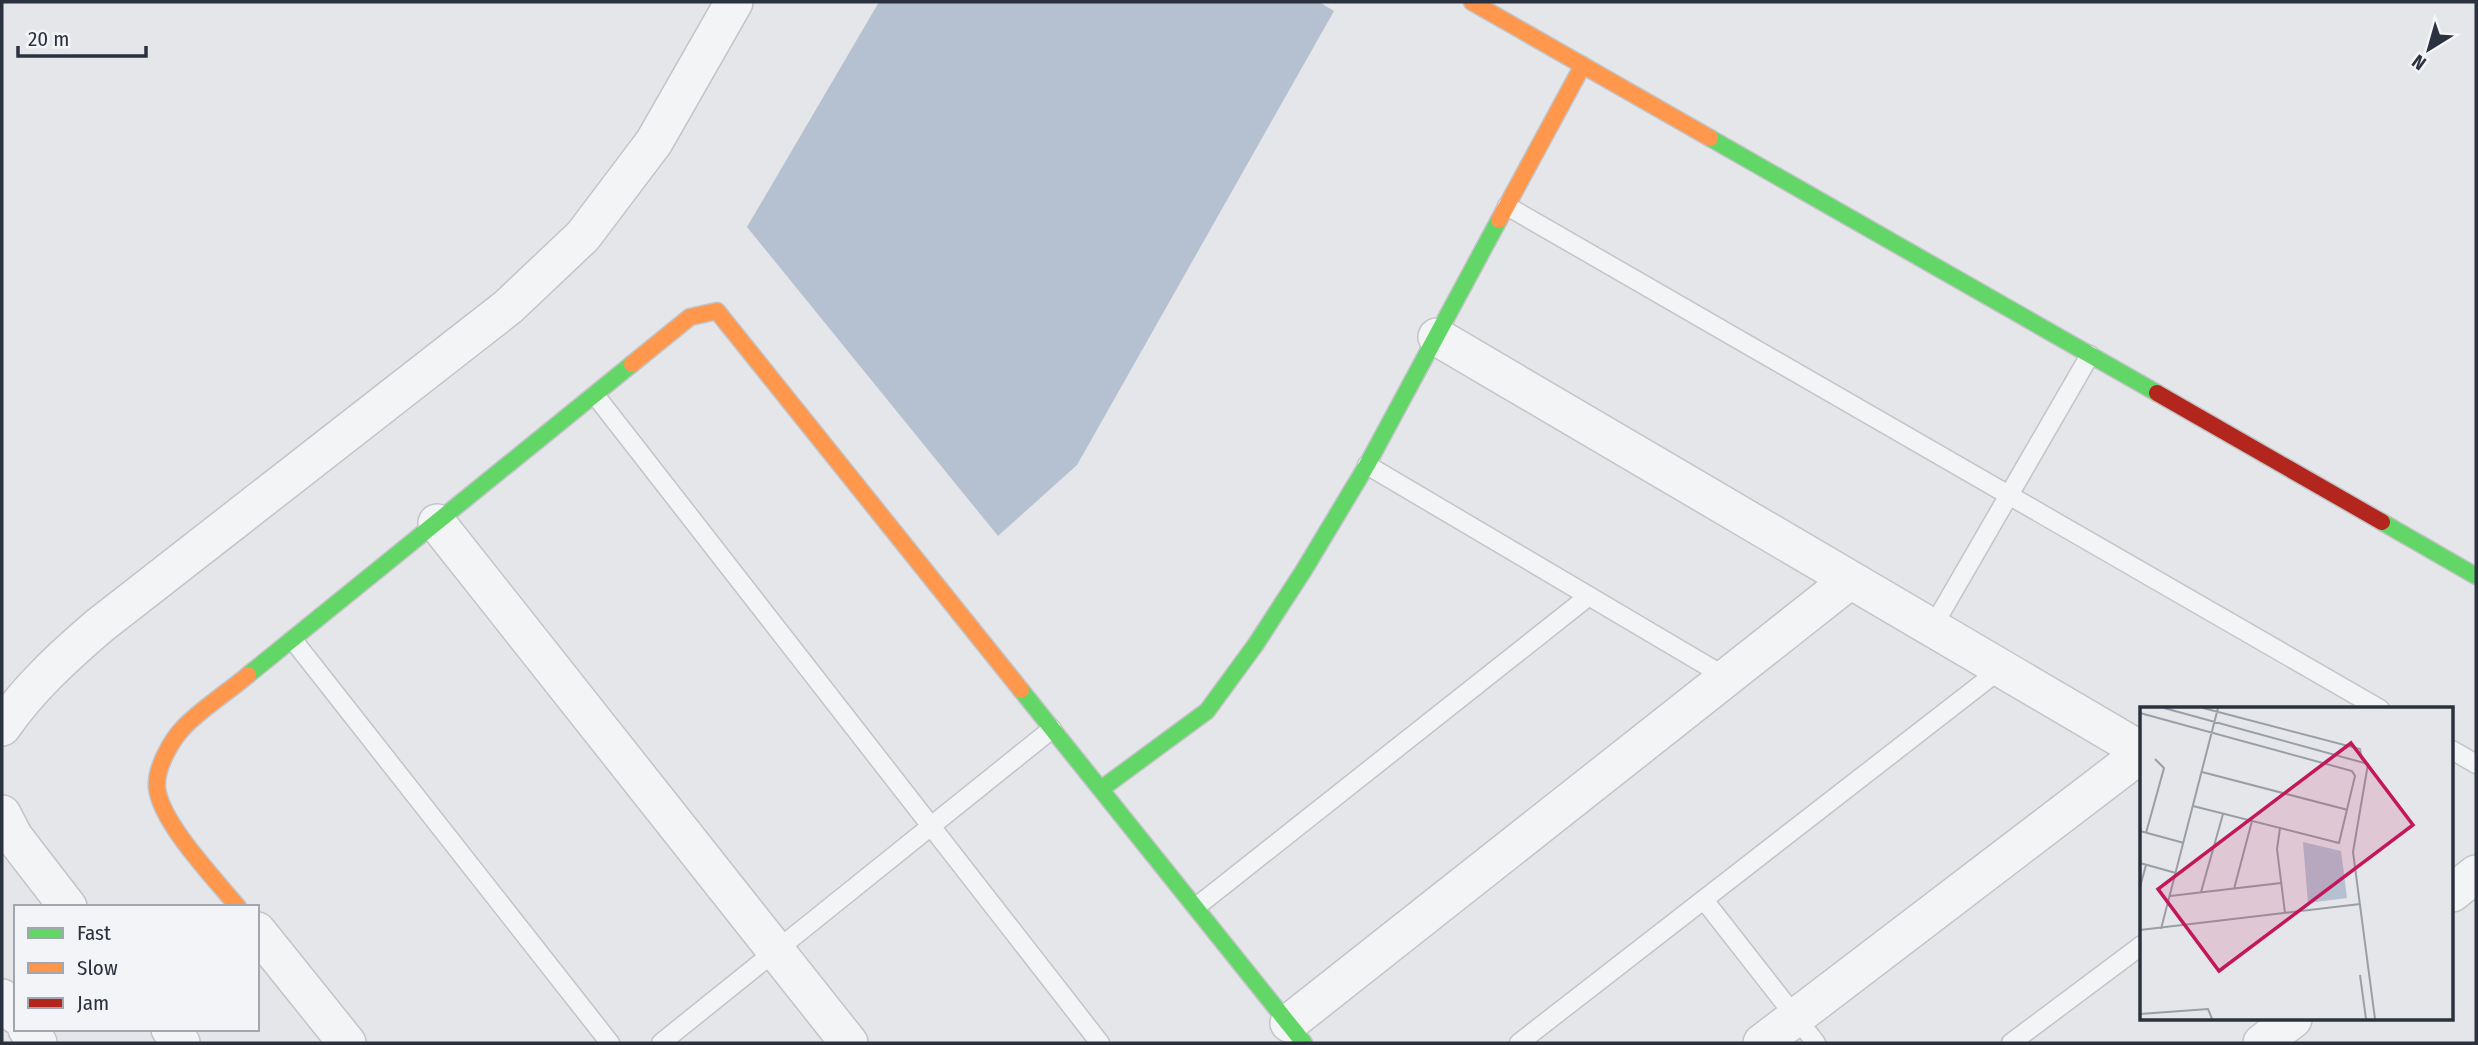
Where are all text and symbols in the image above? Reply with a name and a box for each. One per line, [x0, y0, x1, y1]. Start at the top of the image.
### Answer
scale bar [18, 14, 145, 58]
north arrow [2394, 14, 2464, 84]
text: 20 m [28, 26, 69, 52]
text: N [2408, 50, 2431, 75]
inset map [2140, 707, 2454, 1020]
legend [14, 905, 259, 1031]
text: Fast [77, 920, 111, 946]
text: Slow [77, 955, 118, 981]
text: Jam [77, 990, 109, 1016]

